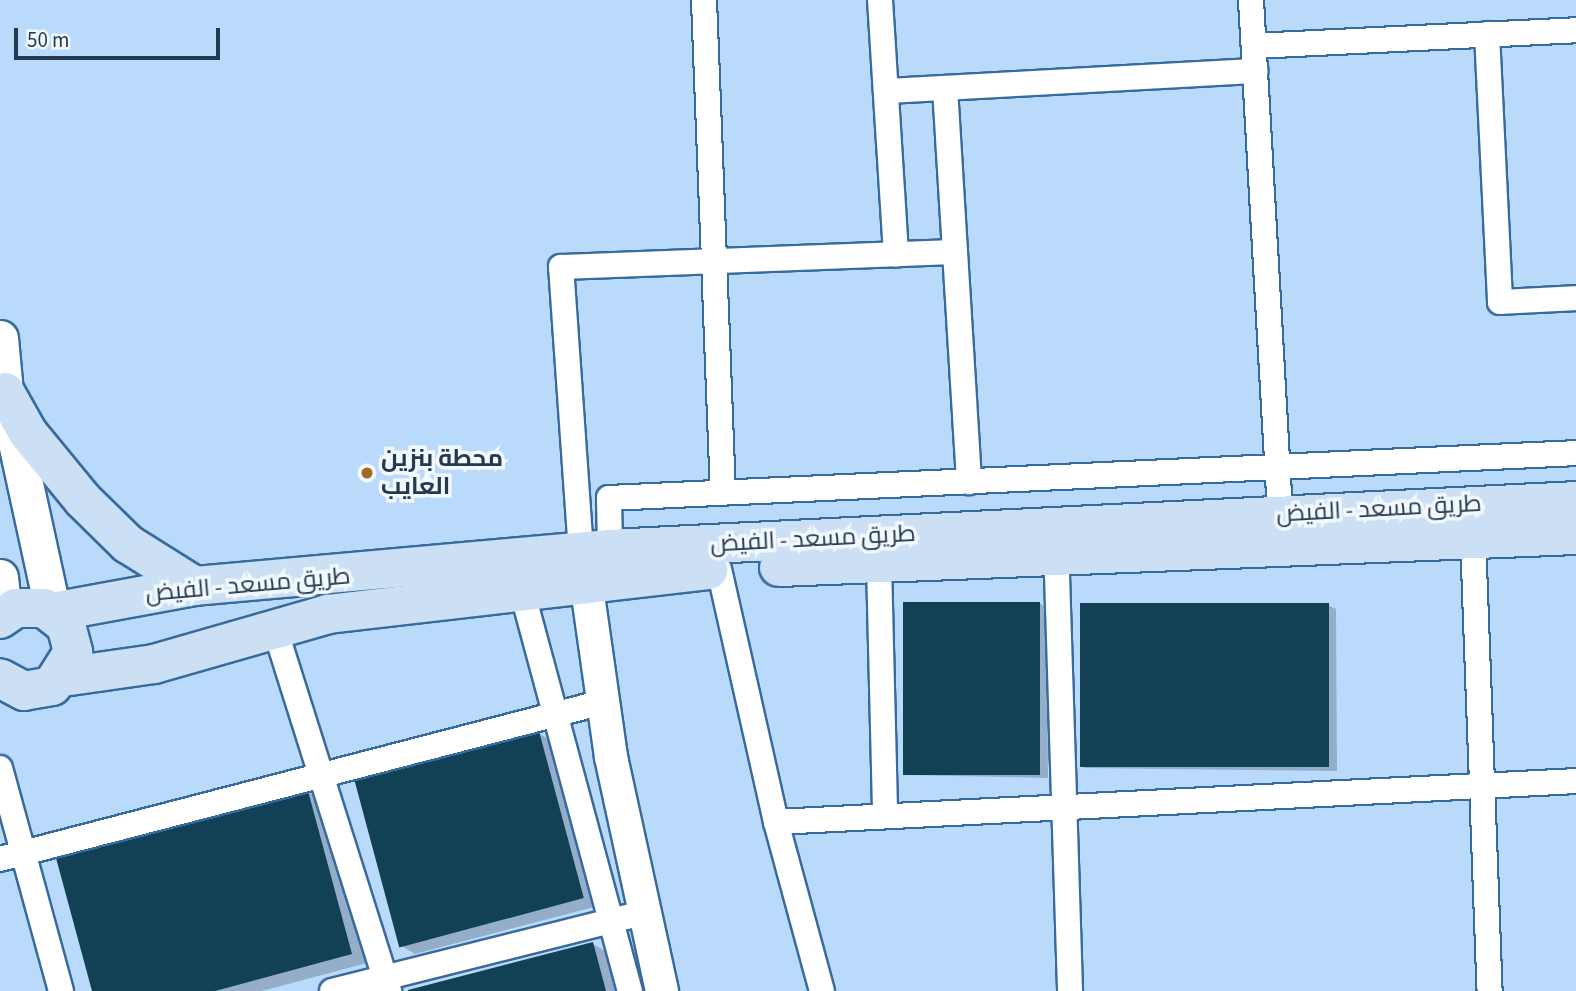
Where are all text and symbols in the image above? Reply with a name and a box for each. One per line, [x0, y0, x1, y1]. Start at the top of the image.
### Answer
scale bar [18, 14, 224, 58]
text: 50 m [27, 25, 69, 55]
place label: محطة بنزين العايب [381, 445, 503, 501]
marker: محطة بنزين العايب [359, 465, 375, 481]
street label: طريق مسعد - الفيض [1276, 489, 1482, 529]
street label: طريق مسعد - الفيض [710, 519, 916, 559]
street label: طريق مسعد - الفيض [144, 562, 352, 608]

